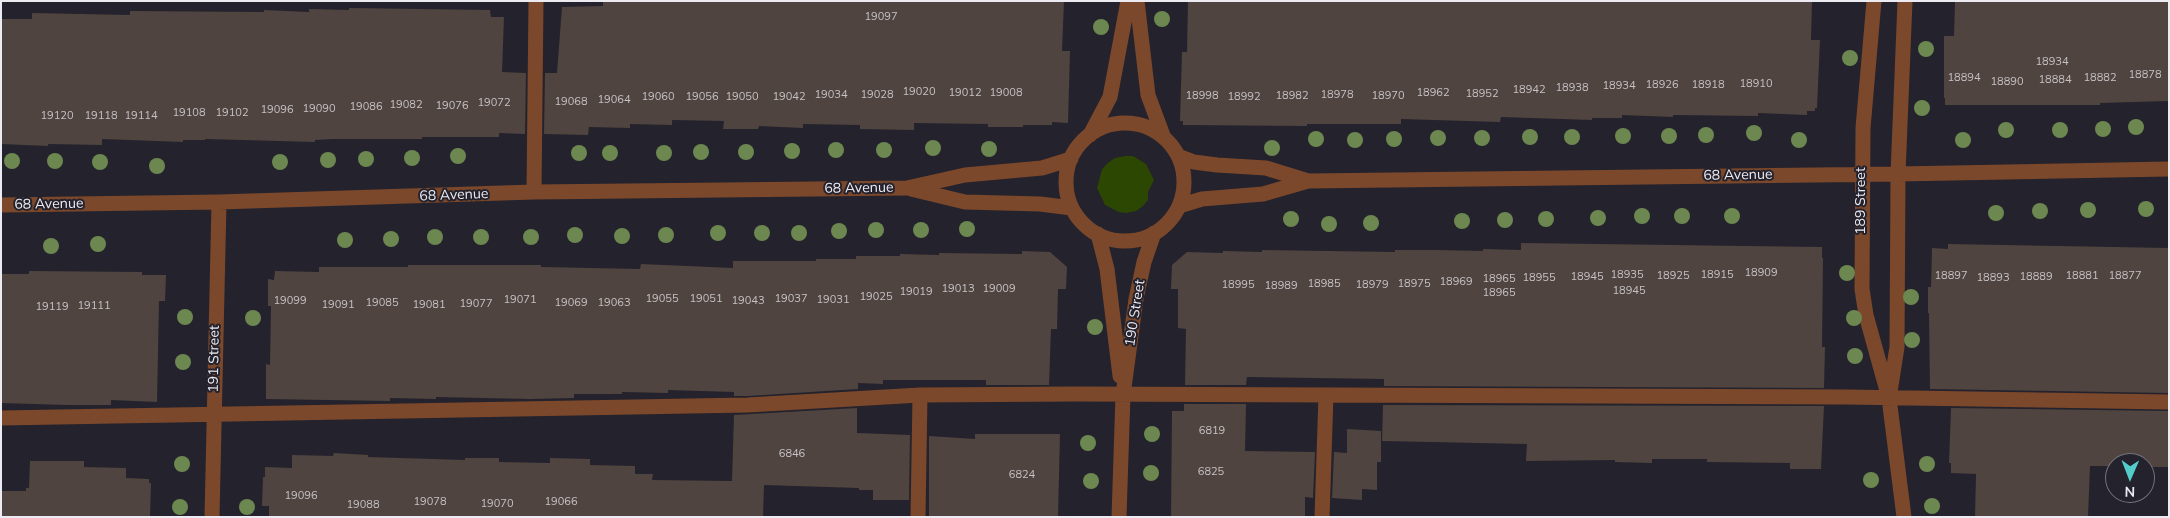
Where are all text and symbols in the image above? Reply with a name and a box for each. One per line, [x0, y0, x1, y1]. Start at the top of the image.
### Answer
house number: 19097 [865, 10, 897, 24]
house number: 18934 [2036, 55, 2068, 69]
house number: 18878 [2129, 68, 2161, 82]
house number: 18894 [1948, 71, 1980, 85]
house number: 18882 [2084, 71, 2116, 85]
house number: 18884 [2039, 73, 2071, 87]
house number: 18890 [1991, 75, 2023, 89]
house number: 18910 [1740, 77, 1772, 91]
house number: 18926 [1646, 78, 1678, 92]
house number: 18918 [1692, 78, 1724, 92]
house number: 18934 [1603, 79, 1635, 93]
house number: 18938 [1556, 81, 1588, 95]
house number: 18942 [1513, 83, 1545, 97]
house number: 19020 [903, 85, 935, 99]
house number: 19012 [949, 86, 981, 100]
house number: 19008 [990, 86, 1022, 100]
house number: 18962 [1417, 86, 1449, 100]
house number: 18952 [1466, 87, 1498, 101]
house number: 19034 [815, 88, 847, 102]
house number: 19028 [861, 88, 893, 102]
house number: 18978 [1321, 88, 1353, 102]
house number: 18998 [1186, 89, 1218, 103]
house number: 18982 [1276, 89, 1308, 103]
house number: 18970 [1372, 89, 1404, 103]
house number: 19060 [642, 90, 674, 104]
house number: 19056 [686, 90, 718, 104]
house number: 19050 [726, 90, 758, 104]
house number: 19042 [773, 90, 805, 104]
house number: 18992 [1228, 90, 1260, 104]
house number: 19064 [598, 93, 630, 107]
house number: 19068 [555, 95, 587, 109]
house number: 19072 [478, 96, 510, 110]
house number: 19082 [390, 98, 422, 112]
house number: 19076 [436, 99, 468, 113]
house number: 19086 [350, 100, 382, 114]
house number: 19090 [303, 102, 335, 116]
house number: 19096 [261, 103, 293, 117]
house number: 19108 [173, 106, 205, 120]
house number: 19102 [216, 106, 248, 120]
house number: 19120 [41, 109, 73, 123]
house number: 19118 [85, 109, 117, 123]
house number: 19114 [125, 109, 157, 123]
street label: 68 Avenue [1703, 166, 1773, 184]
street label: 189 Street [1853, 167, 1869, 235]
street label: 68 Avenue [824, 179, 894, 197]
street label: 68 Avenue [419, 185, 489, 205]
street label: 68 Avenue [14, 195, 84, 213]
house number: 18909 [1745, 266, 1777, 280]
house number: 18935 [1611, 268, 1643, 282]
house number: 18915 [1701, 268, 1733, 282]
house number: 18925 [1657, 269, 1689, 283]
house number: 18897 [1935, 269, 1967, 283]
house number: 18881 [2066, 269, 2098, 283]
house number: 18877 [2109, 269, 2141, 283]
house number: 18945 [1571, 270, 1603, 284]
house number: 18889 [2020, 270, 2052, 284]
house number: 18955 [1523, 271, 1555, 285]
house number: 18893 [1977, 271, 2009, 285]
house number: 18965 [1483, 272, 1515, 286]
house number: 18969 [1440, 275, 1472, 289]
house number: 18985 [1308, 277, 1340, 291]
house number: 18975 [1398, 277, 1430, 291]
street label: 190 Street [1121, 278, 1149, 348]
house number: 18995 [1222, 278, 1254, 292]
house number: 18979 [1356, 278, 1388, 292]
house number: 18989 [1265, 279, 1297, 293]
house number: 19013 [942, 282, 974, 296]
house number: 19009 [983, 282, 1015, 296]
house number: 18945 [1613, 284, 1645, 298]
house number: 19019 [900, 285, 932, 299]
house number: 18965 [1483, 286, 1515, 300]
house number: 19025 [860, 290, 892, 304]
house number: 19055 [646, 292, 678, 306]
house number: 19051 [690, 292, 722, 306]
house number: 19037 [775, 292, 807, 306]
house number: 19071 [504, 293, 536, 307]
house number: 19031 [817, 293, 849, 307]
house number: 19099 [274, 294, 306, 308]
house number: 19043 [732, 294, 764, 308]
house number: 19085 [366, 296, 398, 310]
house number: 19069 [555, 296, 587, 310]
house number: 19063 [598, 296, 630, 310]
house number: 19077 [460, 297, 492, 311]
house number: 19091 [322, 298, 354, 312]
house number: 19081 [413, 298, 445, 312]
house number: 19111 [78, 299, 110, 313]
house number: 19119 [36, 300, 68, 314]
street label: 191 Street [205, 325, 223, 393]
house number: 6819 [1199, 424, 1225, 438]
house number: 6846 [779, 447, 805, 461]
north arrow [2105, 453, 2155, 503]
house number: 6825 [1198, 465, 1224, 479]
house number: 6824 [1009, 468, 1035, 482]
text: N [2124, 483, 2135, 501]
house number: 19096 [285, 489, 317, 503]
house number: 19078 [414, 495, 446, 509]
house number: 19066 [545, 495, 577, 509]
house number: 19070 [481, 497, 513, 511]
house number: 19088 [347, 498, 379, 512]

